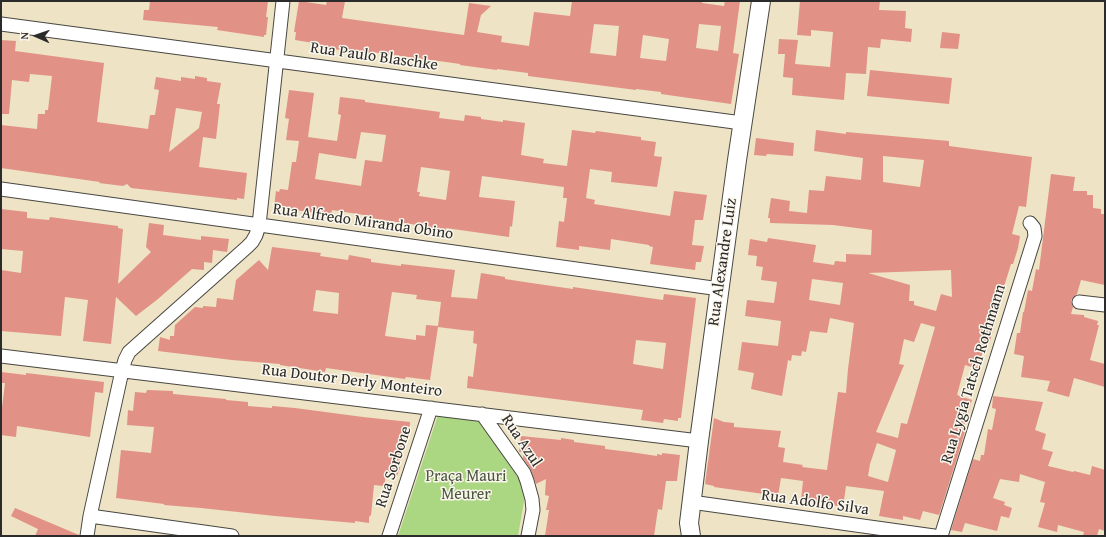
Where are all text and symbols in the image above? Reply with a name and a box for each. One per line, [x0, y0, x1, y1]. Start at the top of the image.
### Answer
north arrow [16, 16, 56, 56]
text: N [16, 32, 32, 40]
street label: Rua Paulo Blaschke [309, 39, 439, 75]
street label: Rua Alexandre Luiz [705, 197, 741, 327]
street label: Rua Alfredo Miranda Obino [271, 200, 455, 244]
street label: Rua Lygia Tatsch Rothmann [938, 282, 1010, 466]
street label: Rua Doutor Derly Monteiro [261, 360, 443, 402]
street label: Rua Azul [497, 411, 545, 471]
street label: Rua Sorbone [372, 424, 416, 510]
park label: Praça Mauri Meurer [425, 467, 507, 505]
street label: Rua Adolfo Silva [760, 486, 870, 520]

